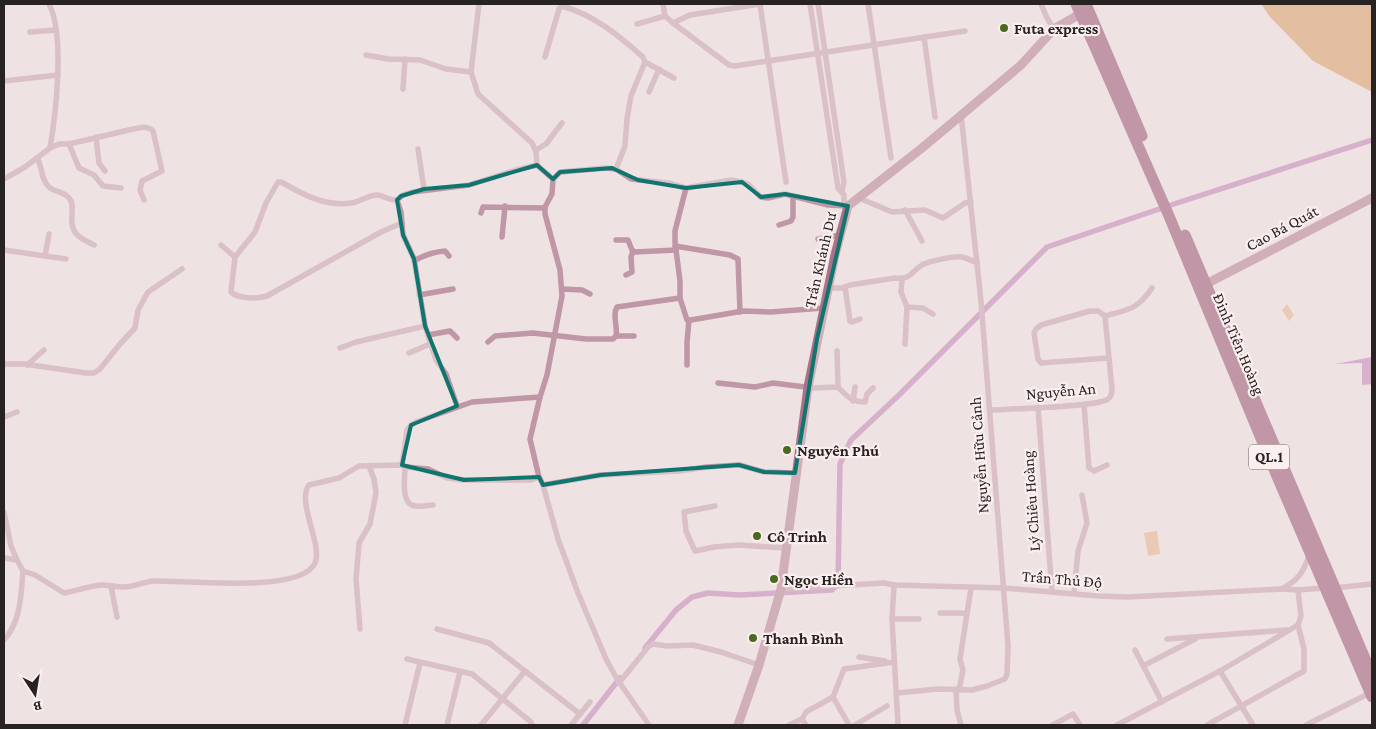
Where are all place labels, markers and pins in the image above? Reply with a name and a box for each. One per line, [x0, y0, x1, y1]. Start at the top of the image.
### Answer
place label: Futa express [1014, 20, 1099, 37]
marker: Futa express [998, 22, 1010, 34]
place label: Nguyên Phú [797, 442, 879, 459]
marker: Nguyên Phú [781, 444, 793, 456]
place label: Cô Trinh [767, 528, 827, 545]
marker: Cô Trinh [751, 530, 763, 542]
place label: Ngọc Hiền [784, 571, 853, 588]
marker: Ngọc Hiền [768, 573, 780, 585]
place label: Thanh Bình [763, 630, 843, 647]
marker: Thanh Bình [747, 632, 759, 644]

